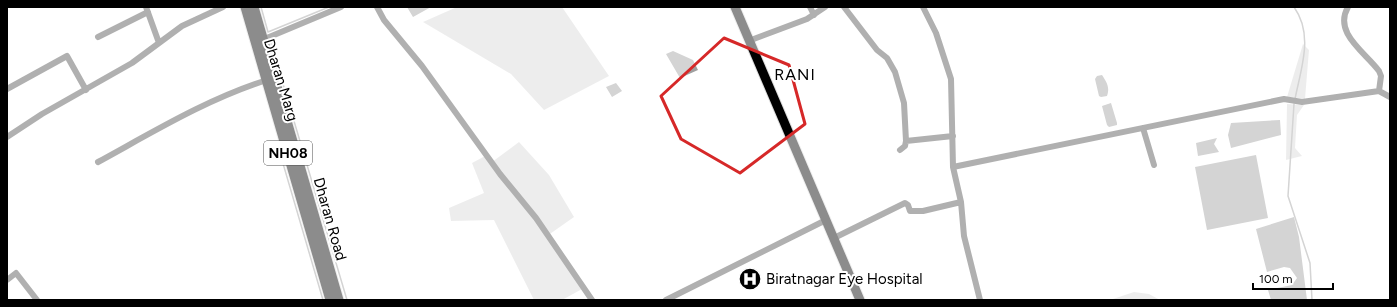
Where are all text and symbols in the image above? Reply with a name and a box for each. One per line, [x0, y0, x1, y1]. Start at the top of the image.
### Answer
street label: Dharan Marg [260, 37, 302, 123]
district label: RANI [774, 65, 816, 84]
road number: NH08 [264, 141, 312, 165]
street label: Dharan Road [310, 175, 350, 263]
scale bar [1253, 265, 1333, 291]
hospital icon: Biratnagar Eye Hospital [737, 266, 763, 292]
place label: Biratnagar Eye Hospital [766, 270, 923, 288]
text: 100 m [1259, 272, 1293, 286]

